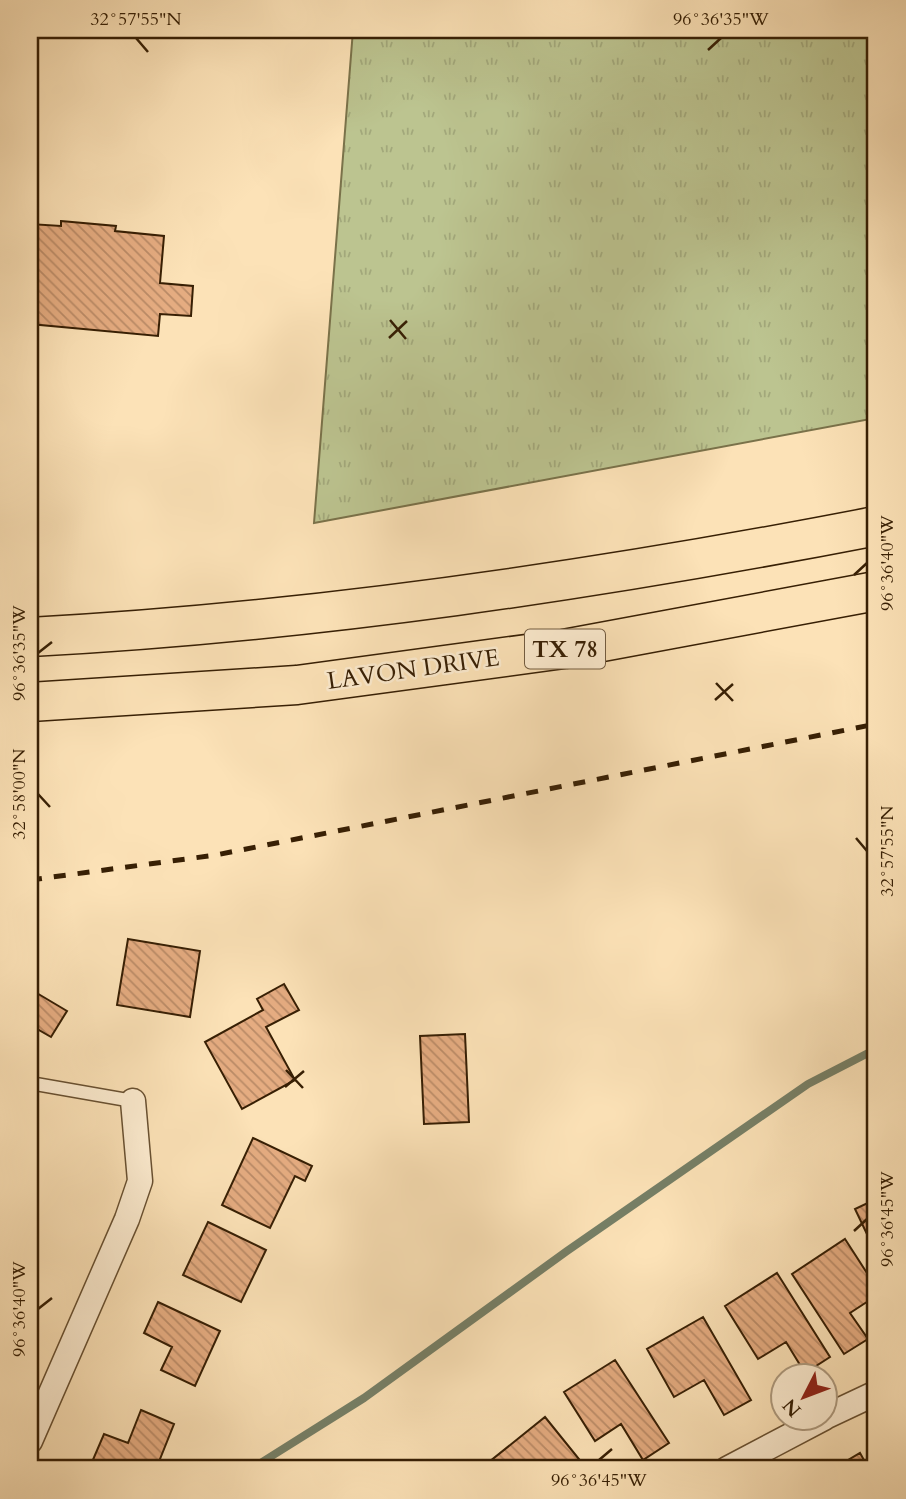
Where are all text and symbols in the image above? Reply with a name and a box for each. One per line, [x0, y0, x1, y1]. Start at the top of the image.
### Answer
text: 32°57'55"N [90, 7, 182, 32]
text: 96°36'35"W [673, 7, 769, 32]
text: 96°36'40"W [875, 515, 900, 611]
text: 96°36'35"W [7, 605, 32, 701]
road number: TX 78 [525, 629, 605, 668]
street label: LAVON DRIVE [325, 641, 501, 698]
text: 32°58'00"N [7, 748, 32, 840]
text: 32°57'55"N [875, 805, 900, 897]
text: 96°36'45"W [875, 1171, 900, 1267]
text: 96°36'40"W [7, 1261, 32, 1357]
north arrow [769, 1362, 839, 1432]
text: N [777, 1393, 807, 1423]
text: 96°36'45"W [551, 1468, 647, 1493]

